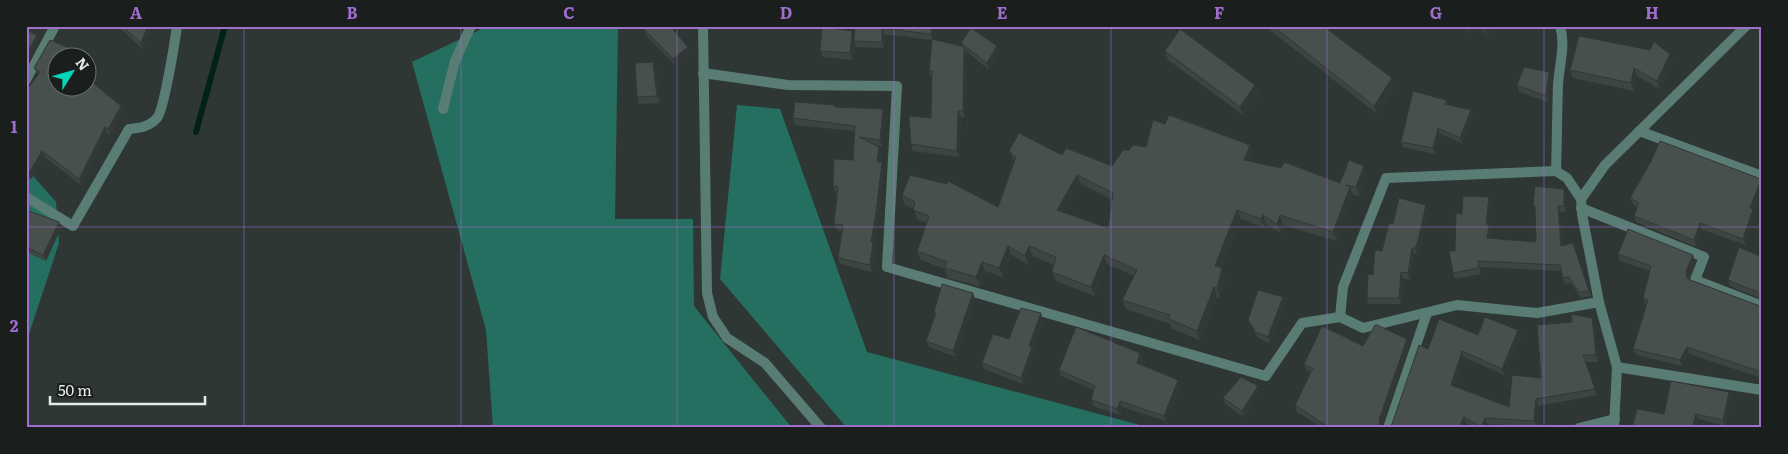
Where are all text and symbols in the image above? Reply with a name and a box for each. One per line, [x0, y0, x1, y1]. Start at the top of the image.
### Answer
text: A [130, 0, 142, 24]
text: B [346, 0, 358, 24]
text: C [563, 0, 575, 24]
text: D [780, 0, 792, 24]
text: E [997, 0, 1008, 24]
text: F [1214, 0, 1224, 24]
text: G [1430, 0, 1442, 24]
text: H [1645, 0, 1659, 24]
north arrow [48, 48, 98, 98]
text: N [72, 53, 95, 74]
text: 1 [11, 114, 18, 138]
text: 2 [10, 313, 19, 337]
scale bar [50, 374, 205, 406]
text: 50 m [58, 378, 92, 401]

